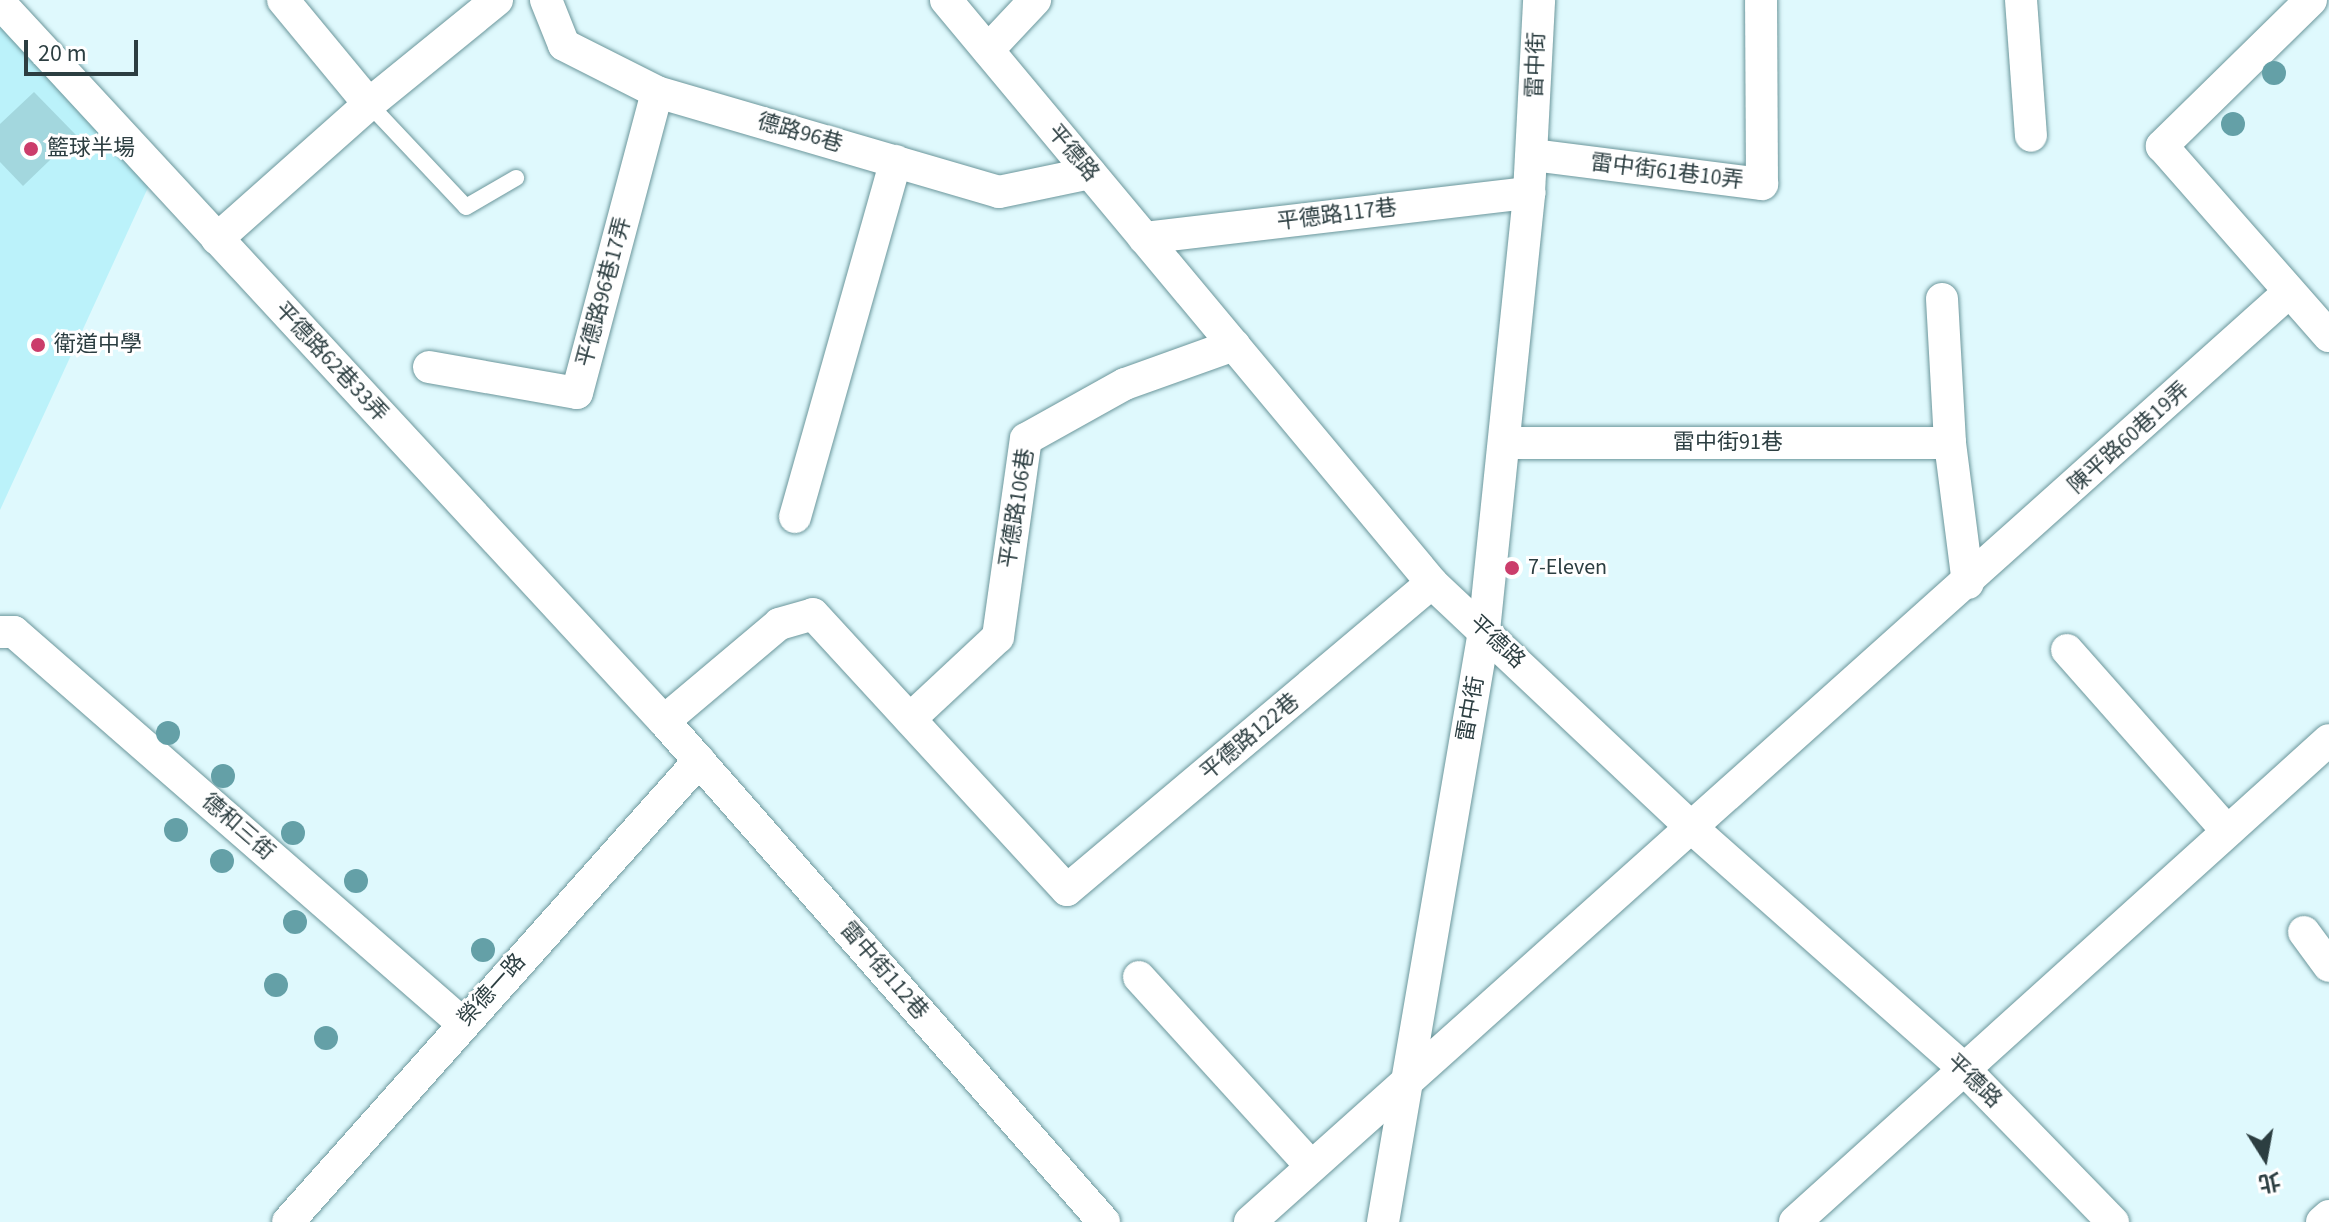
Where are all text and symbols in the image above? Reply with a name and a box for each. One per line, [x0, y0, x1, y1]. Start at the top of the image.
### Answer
scale bar [28, 24, 142, 74]
street label: 雷中街 [1522, 32, 1550, 98]
text: 20 m [38, 36, 87, 71]
street label: 德路96巷 [754, 108, 846, 158]
street label: 平德路 [1042, 119, 1104, 187]
place label: 籃球半場 [47, 136, 135, 162]
marker: 籃球半場 [22, 140, 40, 158]
street label: 雷中街61巷10弄 [1589, 150, 1745, 194]
street label: 平德路117巷 [1275, 195, 1399, 235]
street label: 平德路96巷17弄 [571, 214, 637, 370]
street label: 平德路62巷33弄 [269, 297, 393, 427]
place label: 衛道中學 [54, 332, 142, 358]
marker: 衛道中學 [29, 336, 47, 354]
street label: 陳平路60巷19弄 [2063, 377, 2195, 499]
street label: 雷中街91巷 [1673, 430, 1783, 456]
street label: 平德路106巷 [995, 446, 1039, 570]
place label: 7-Eleven [1528, 555, 1607, 581]
marker: 7-Eleven [1503, 559, 1521, 577]
street label: 平德路 [1464, 610, 1530, 674]
street label: 雷中街 [1452, 674, 1490, 744]
street label: 平德路122巷 [1195, 688, 1305, 786]
street label: 德和三街 [196, 788, 280, 866]
street label: 雷中街112巷 [834, 917, 934, 1025]
street label: 榮德一路 [453, 948, 531, 1032]
street label: 平德路 [1941, 1049, 2007, 1113]
north arrow [2225, 1118, 2305, 1198]
text: 北 [2256, 1164, 2283, 1199]

